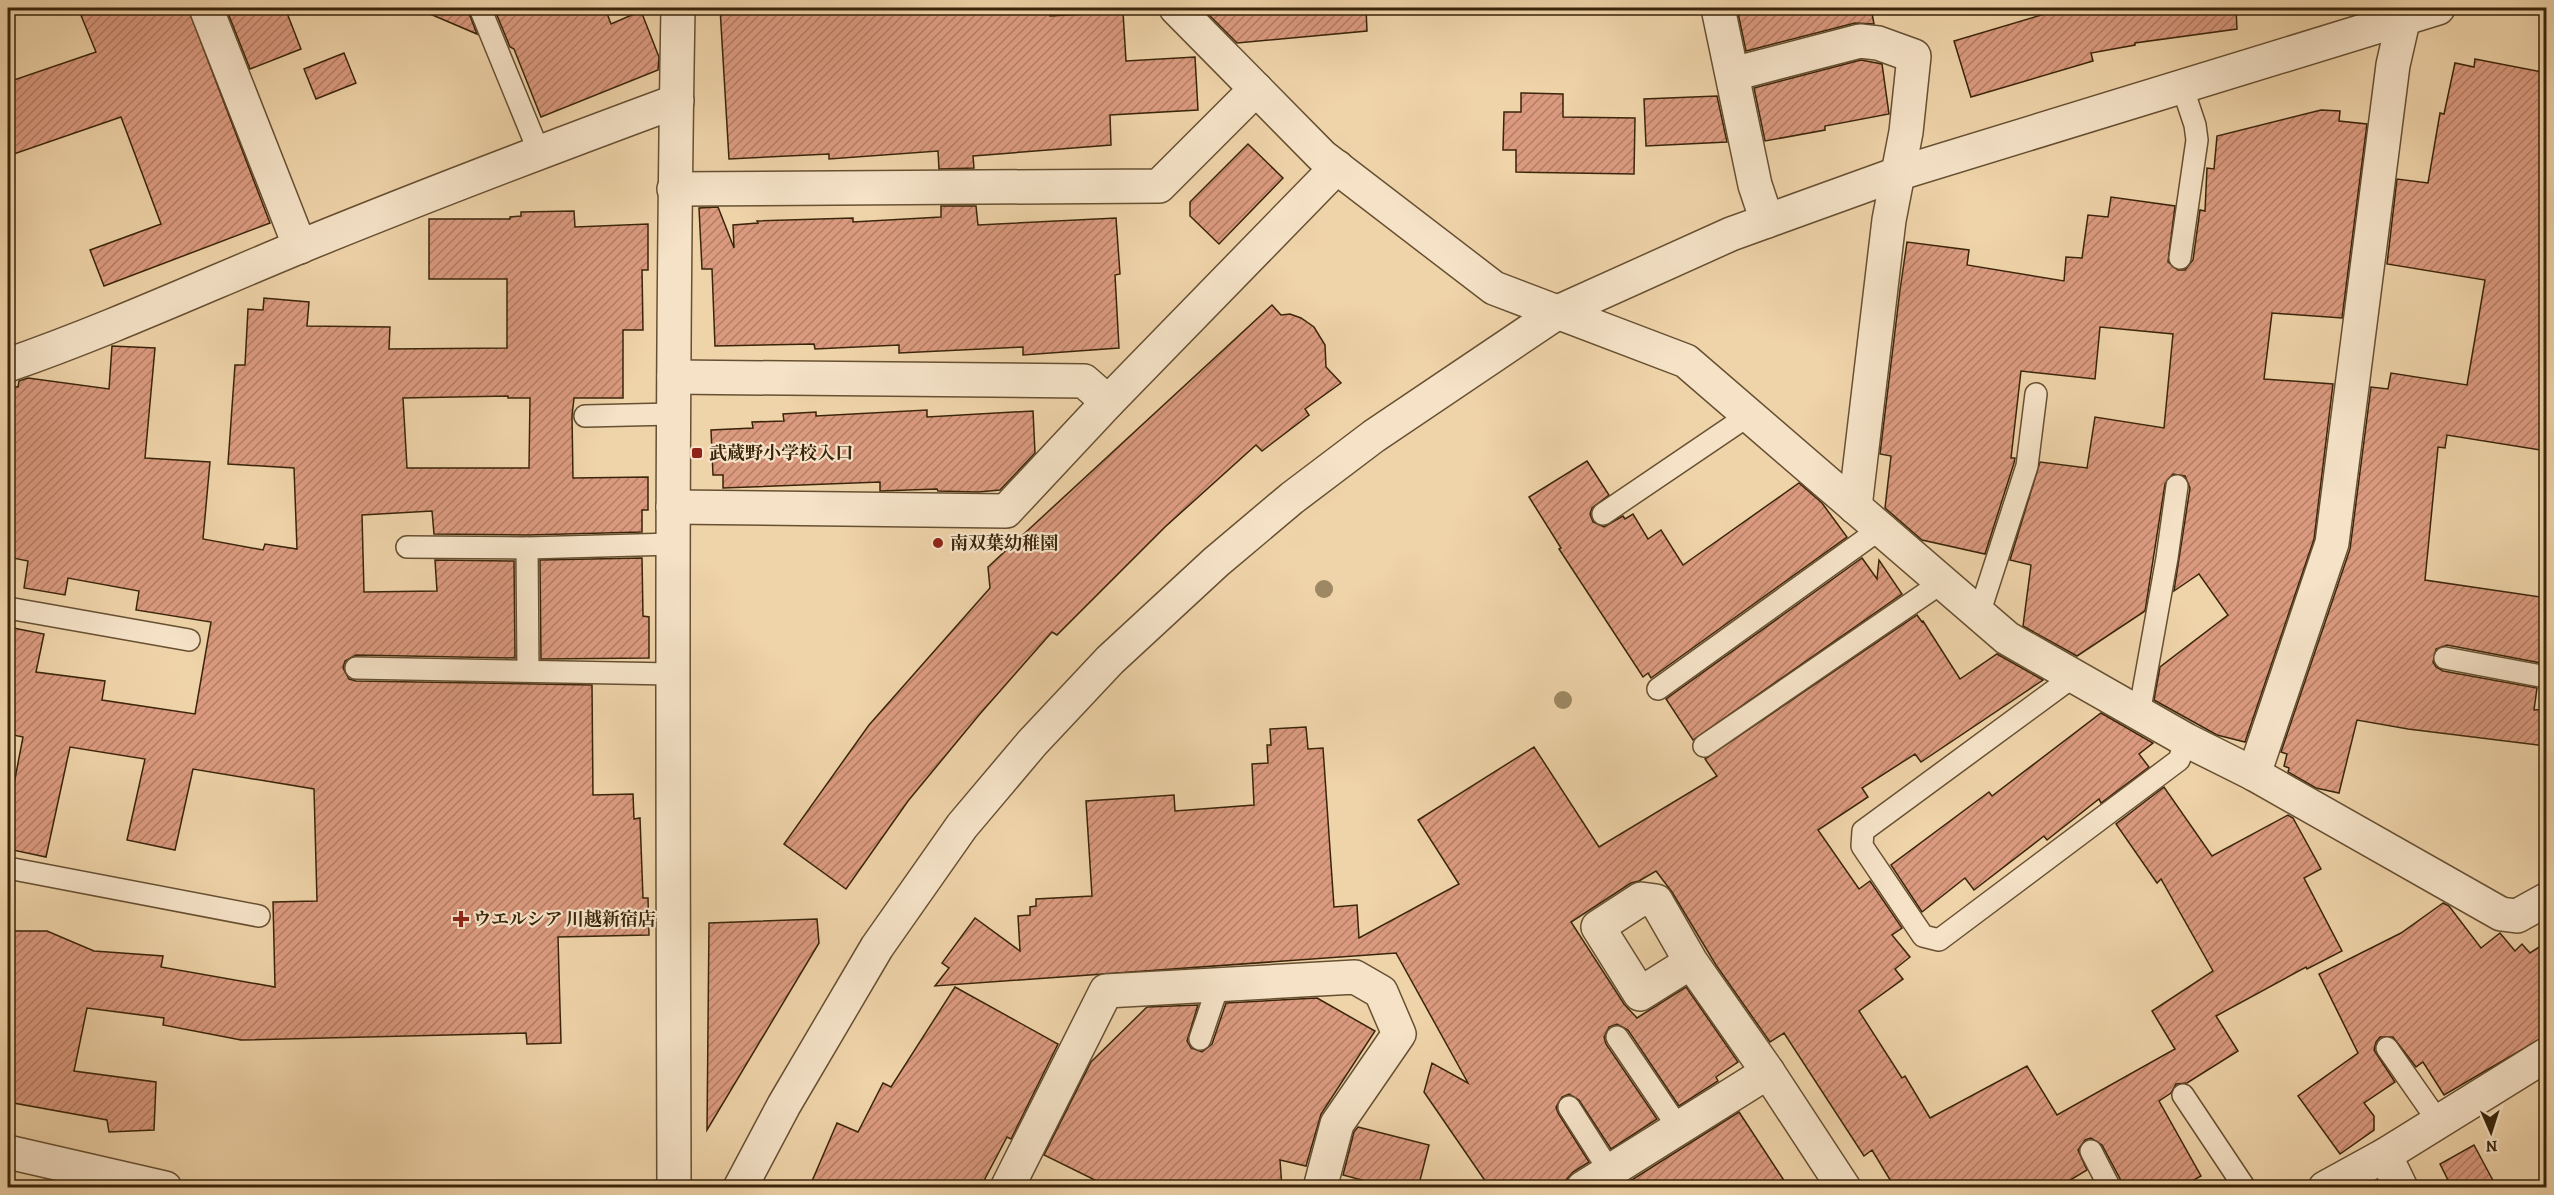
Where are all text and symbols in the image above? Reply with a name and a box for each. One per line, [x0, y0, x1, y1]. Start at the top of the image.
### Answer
place label: 武蔵野小学校入口 [709, 441, 853, 465]
marker: 武蔵野小学校入口 [690, 446, 704, 460]
place label: 南双葉幼稚園 [950, 531, 1058, 555]
marker: 南双葉幼稚園 [931, 536, 945, 550]
place label: ウエルシア 川越新宿店 [473, 907, 656, 931]
marker: ウエルシア 川越新宿店 [454, 912, 468, 926]
north arrow [2461, 1102, 2521, 1162]
text: N [2485, 1135, 2498, 1157]

